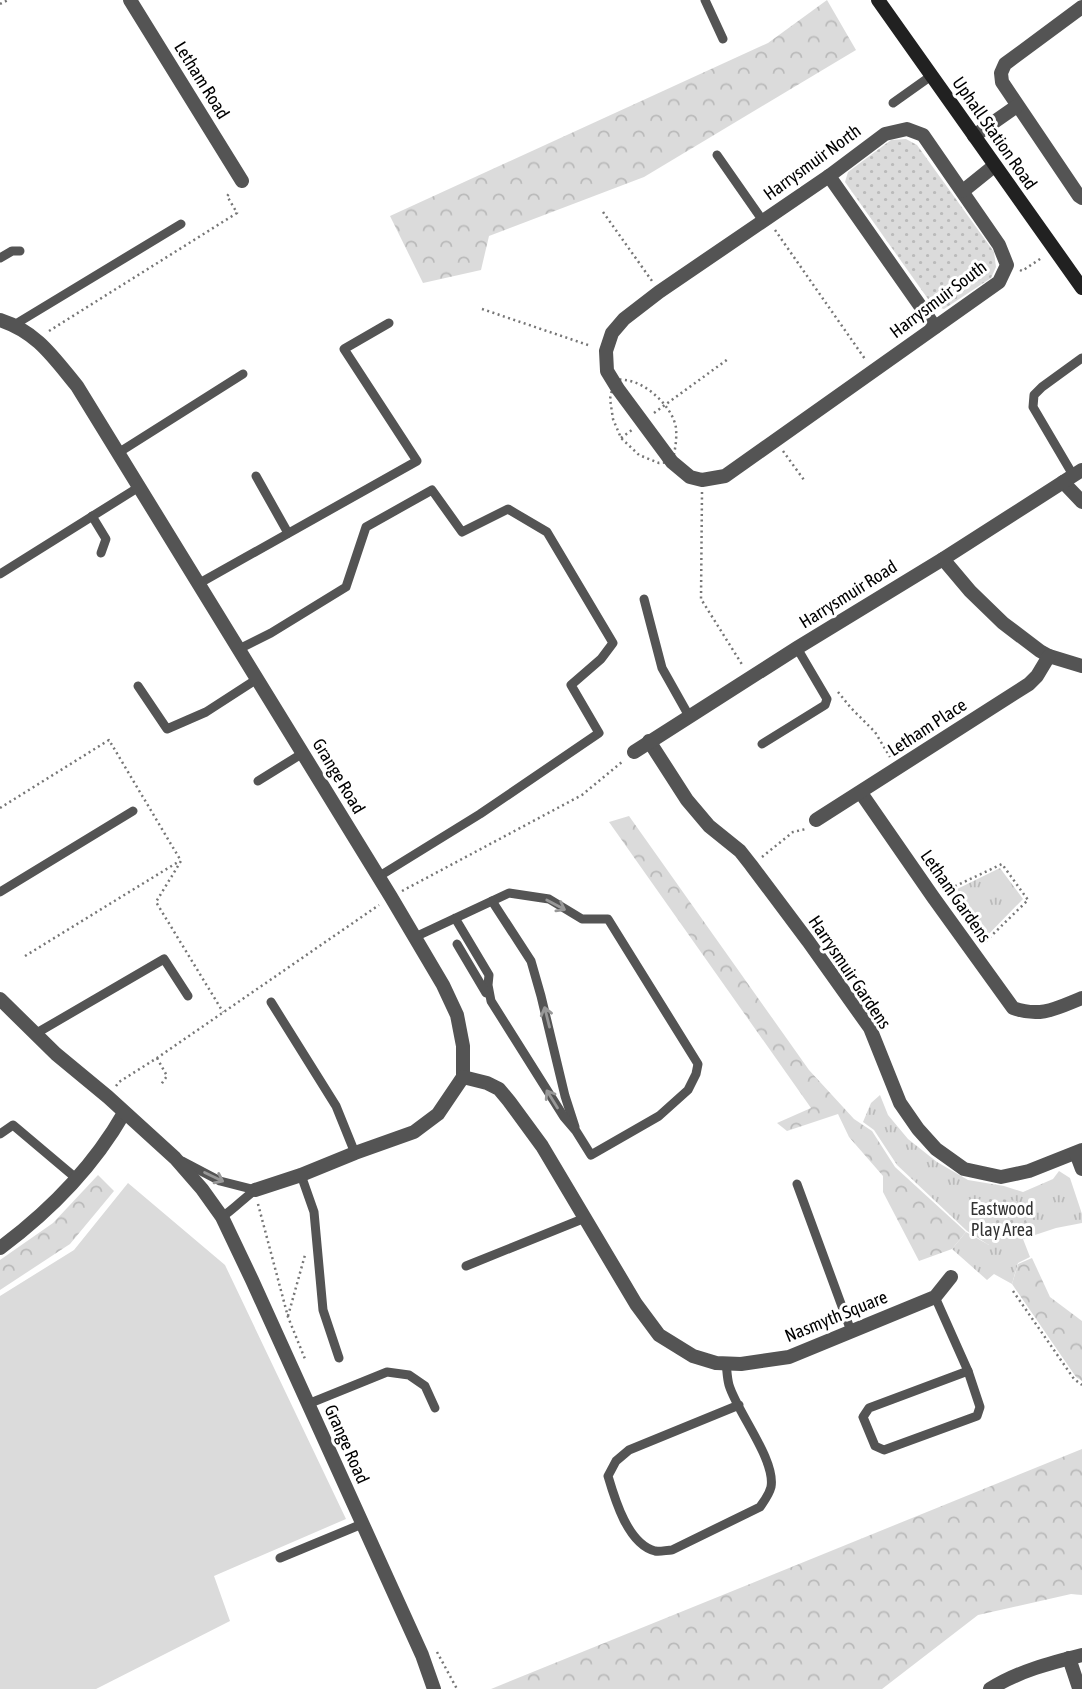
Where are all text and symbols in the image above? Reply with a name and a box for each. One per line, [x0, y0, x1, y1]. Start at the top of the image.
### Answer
street label: Letham Road [170, 37, 234, 123]
street label: Uphall Station Road [948, 73, 1042, 193]
street label: Harrysmuir North [759, 120, 865, 204]
street label: Harrysmuir South [886, 256, 990, 342]
street label: Harrysmuir Road [795, 556, 901, 632]
street label: Letham Place [884, 694, 970, 760]
street label: Grange Road [308, 735, 370, 817]
street label: Letham Gardens [916, 846, 996, 946]
one-way arrow [545, 898, 566, 912]
street label: Harrysmuir Gardens [804, 911, 896, 1033]
one-way arrow [540, 1007, 553, 1029]
one-way arrow [545, 1090, 560, 1109]
one-way arrow [203, 1171, 224, 1185]
park label: Eastwood Play Area [970, 1198, 1034, 1240]
street label: Nasmyth Square [782, 1286, 890, 1346]
street label: Grange Road [320, 1401, 374, 1487]

